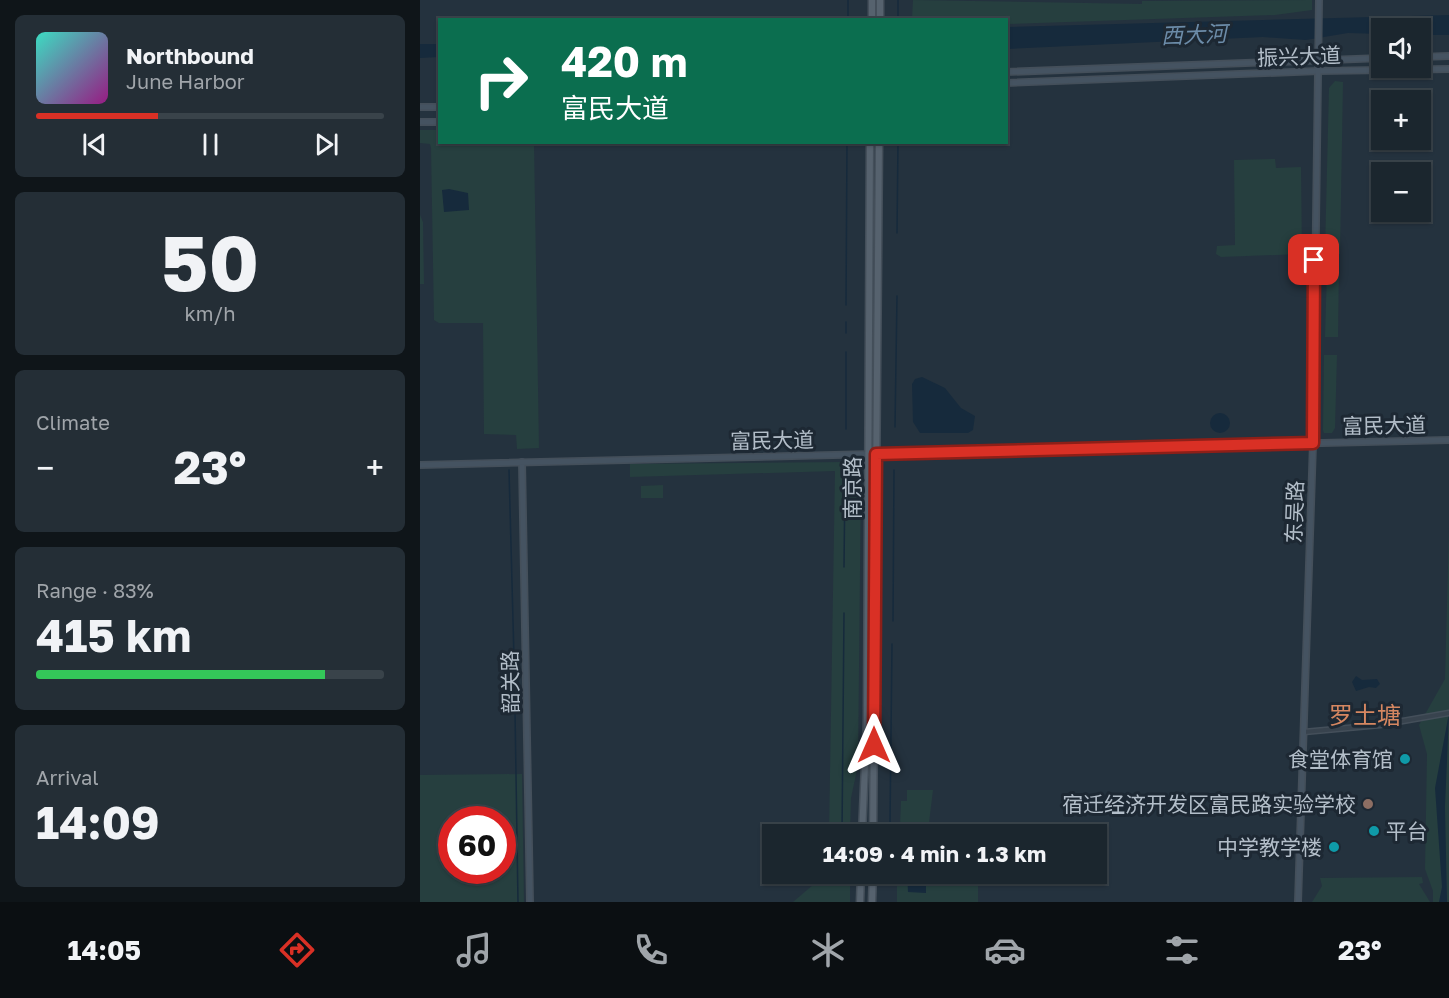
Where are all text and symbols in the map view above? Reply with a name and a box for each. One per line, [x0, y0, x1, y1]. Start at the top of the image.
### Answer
map controls [1371, 18, 1431, 222]
button: sound [1371, 18, 1431, 78]
water label: 西大河 [1161, 19, 1231, 49]
text: 420 m [561, 36, 687, 86]
text: Northbound [126, 42, 254, 69]
icon: right [462, 42, 540, 120]
street label: 振兴大道 [1257, 42, 1341, 70]
text: June Harbor [126, 69, 245, 93]
button: + [1371, 90, 1431, 150]
text: 富民大道 [561, 92, 669, 124]
icon: previous [78, 128, 111, 161]
icon: pause [194, 128, 227, 161]
icon: next [310, 128, 343, 161]
button: − [1371, 162, 1431, 222]
text: 50 [161, 215, 259, 308]
pin [1288, 234, 1339, 285]
icon: arrive [1297, 243, 1330, 276]
text: km/h [185, 301, 235, 325]
text: Climate [36, 410, 110, 434]
street label: 富民大道 [1342, 411, 1426, 439]
street label: 富民大道 [730, 426, 814, 454]
text: 23° [174, 440, 246, 494]
text: − [36, 448, 54, 487]
text: + [366, 448, 384, 487]
street label: 南京路 [839, 457, 865, 520]
street label: 东吴路 [1280, 480, 1308, 544]
text: Range · 83% [36, 578, 154, 602]
text: 415 km [36, 608, 191, 662]
street label: 韶关路 [496, 650, 524, 714]
district label: 罗土塘 [1329, 700, 1401, 729]
position arrow [842, 713, 906, 777]
place label: 食堂体育馆 [1288, 746, 1393, 772]
marker: 食堂体育馆 [1398, 752, 1412, 766]
text: Arrival [36, 765, 99, 789]
place label: 宿迁经济开发区富民路实验学校 [1062, 791, 1356, 817]
text: 14:09 [36, 795, 160, 849]
marker: 宿迁经济开发区富民路实验学校 [1361, 797, 1375, 811]
speed limit sign: 60 [438, 806, 516, 884]
place label: 平台 [1386, 818, 1428, 844]
marker: 平台 [1367, 824, 1381, 838]
place label: 中学教学楼 [1217, 834, 1322, 860]
text: 14:09 · 4 min · 1.3 km [823, 840, 1046, 867]
marker: 中学教学楼 [1327, 840, 1341, 854]
icon: directions [276, 929, 318, 971]
icon: music [453, 929, 495, 971]
icon: phone [630, 929, 672, 971]
icon: climate [807, 929, 849, 971]
icon: car [984, 929, 1026, 971]
icon: filters [1161, 929, 1203, 971]
text: 14:05 [68, 934, 141, 966]
text: 23° [1338, 934, 1381, 966]

